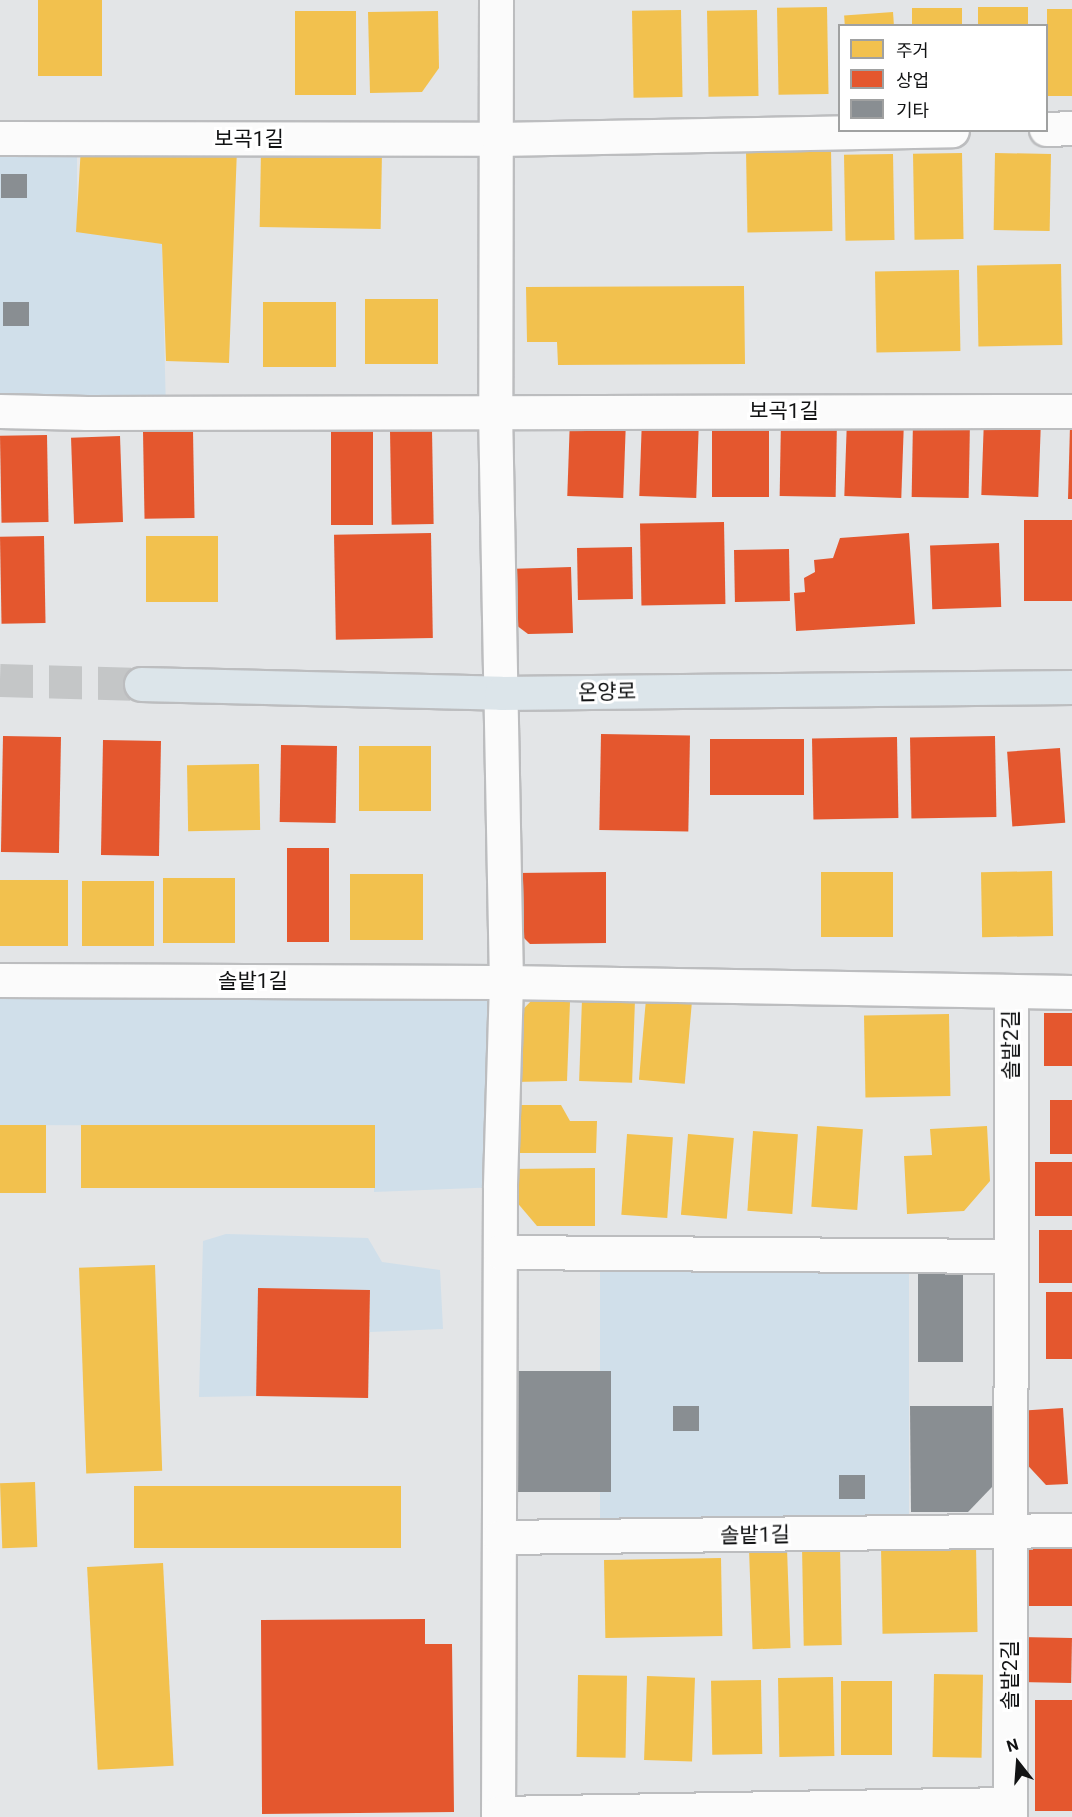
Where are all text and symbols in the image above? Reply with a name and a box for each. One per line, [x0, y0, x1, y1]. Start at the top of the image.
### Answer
legend [838, 24, 1048, 132]
text: 주거 [896, 40, 929, 61]
text: 상업 [896, 70, 929, 91]
text: 기타 [896, 100, 929, 121]
street label: 보곡1길 [214, 126, 284, 152]
street label: 보곡1길 [749, 398, 819, 424]
street label: 온양로 [578, 679, 636, 705]
street label: 솔밭1길 [218, 968, 288, 994]
street label: 솔밭2길 [998, 1010, 1024, 1080]
street label: 솔밭1길 [720, 1522, 790, 1548]
street label: 솔밭2길 [997, 1640, 1023, 1710]
north arrow [988, 1733, 1048, 1793]
text: N [1004, 1735, 1021, 1756]

